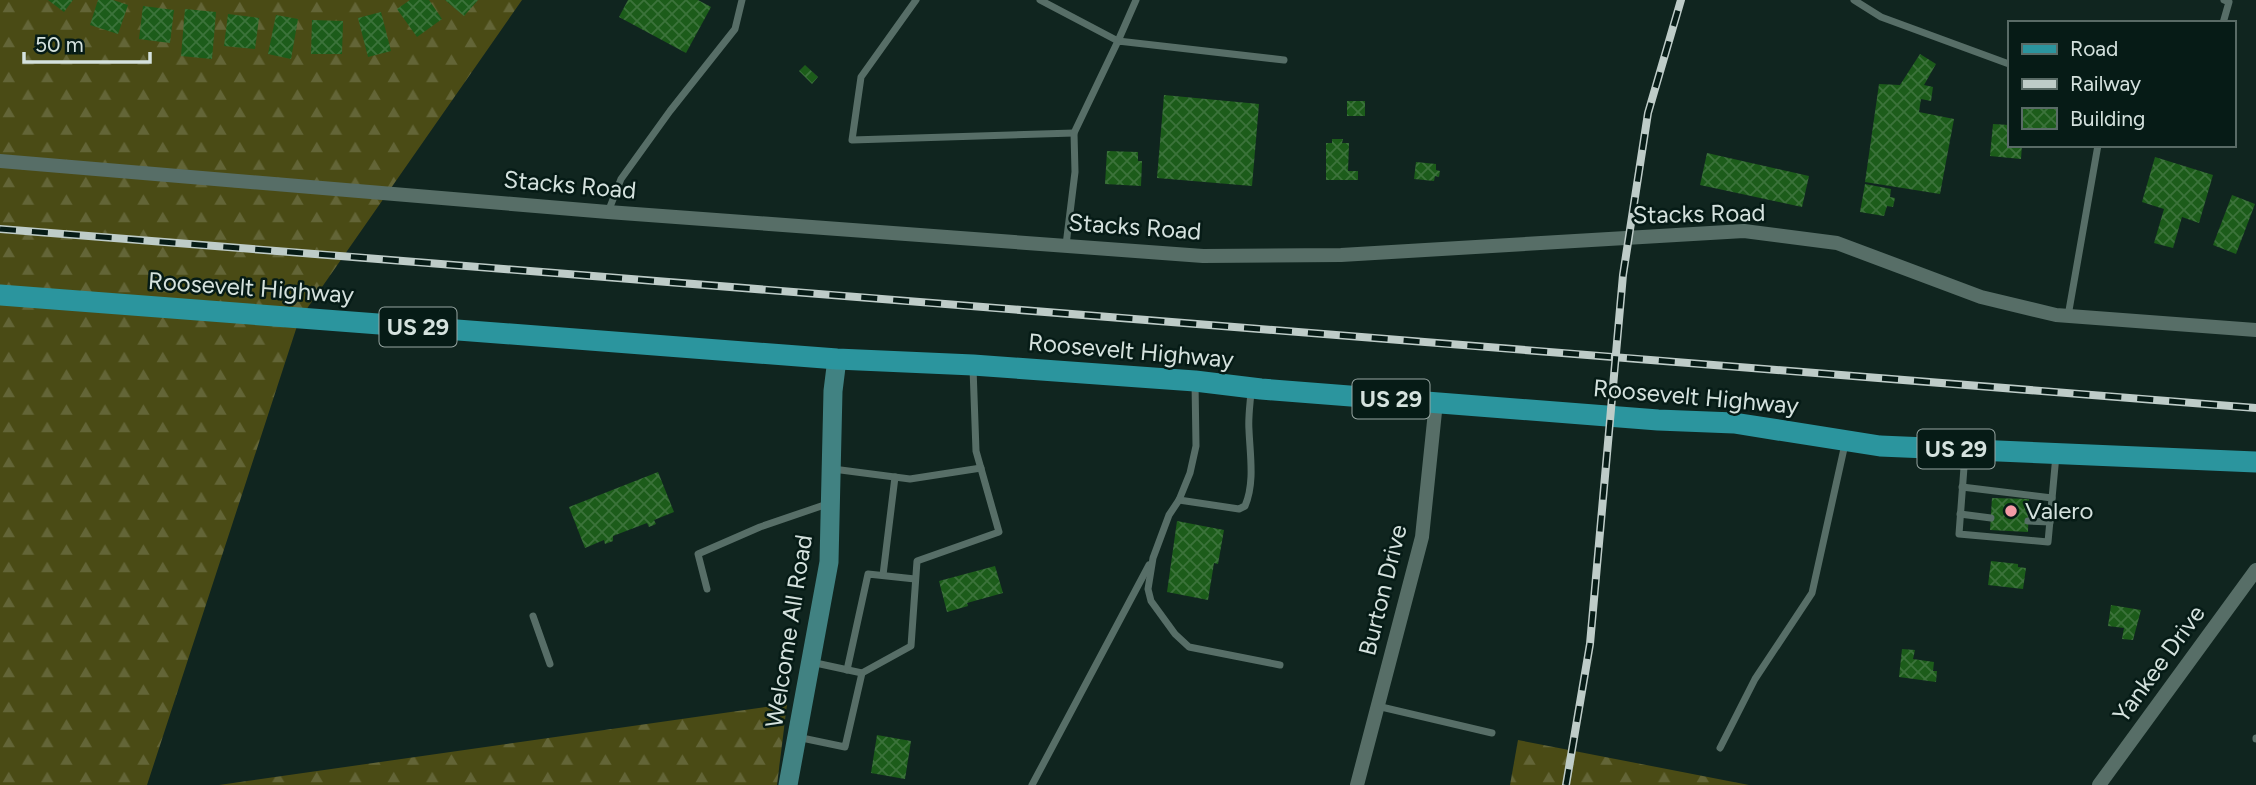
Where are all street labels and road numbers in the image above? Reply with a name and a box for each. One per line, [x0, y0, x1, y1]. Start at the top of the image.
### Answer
street label: Stacks Road [503, 164, 638, 205]
street label: Stacks Road [1632, 198, 1766, 229]
street label: Stacks Road [1068, 207, 1202, 246]
street label: Roosevelt Highway [147, 266, 355, 309]
road number: US 29 [380, 308, 457, 346]
street label: Roosevelt Highway [1027, 327, 1236, 374]
street label: Roosevelt Highway [1592, 373, 1801, 420]
road number: US 29 [1352, 380, 1430, 418]
road number: US 29 [1918, 430, 1994, 468]
street label: Burton Drive [1352, 521, 1413, 658]
street label: Welcome All Road [759, 532, 818, 729]
street label: Yankee Drive [2106, 599, 2211, 728]

